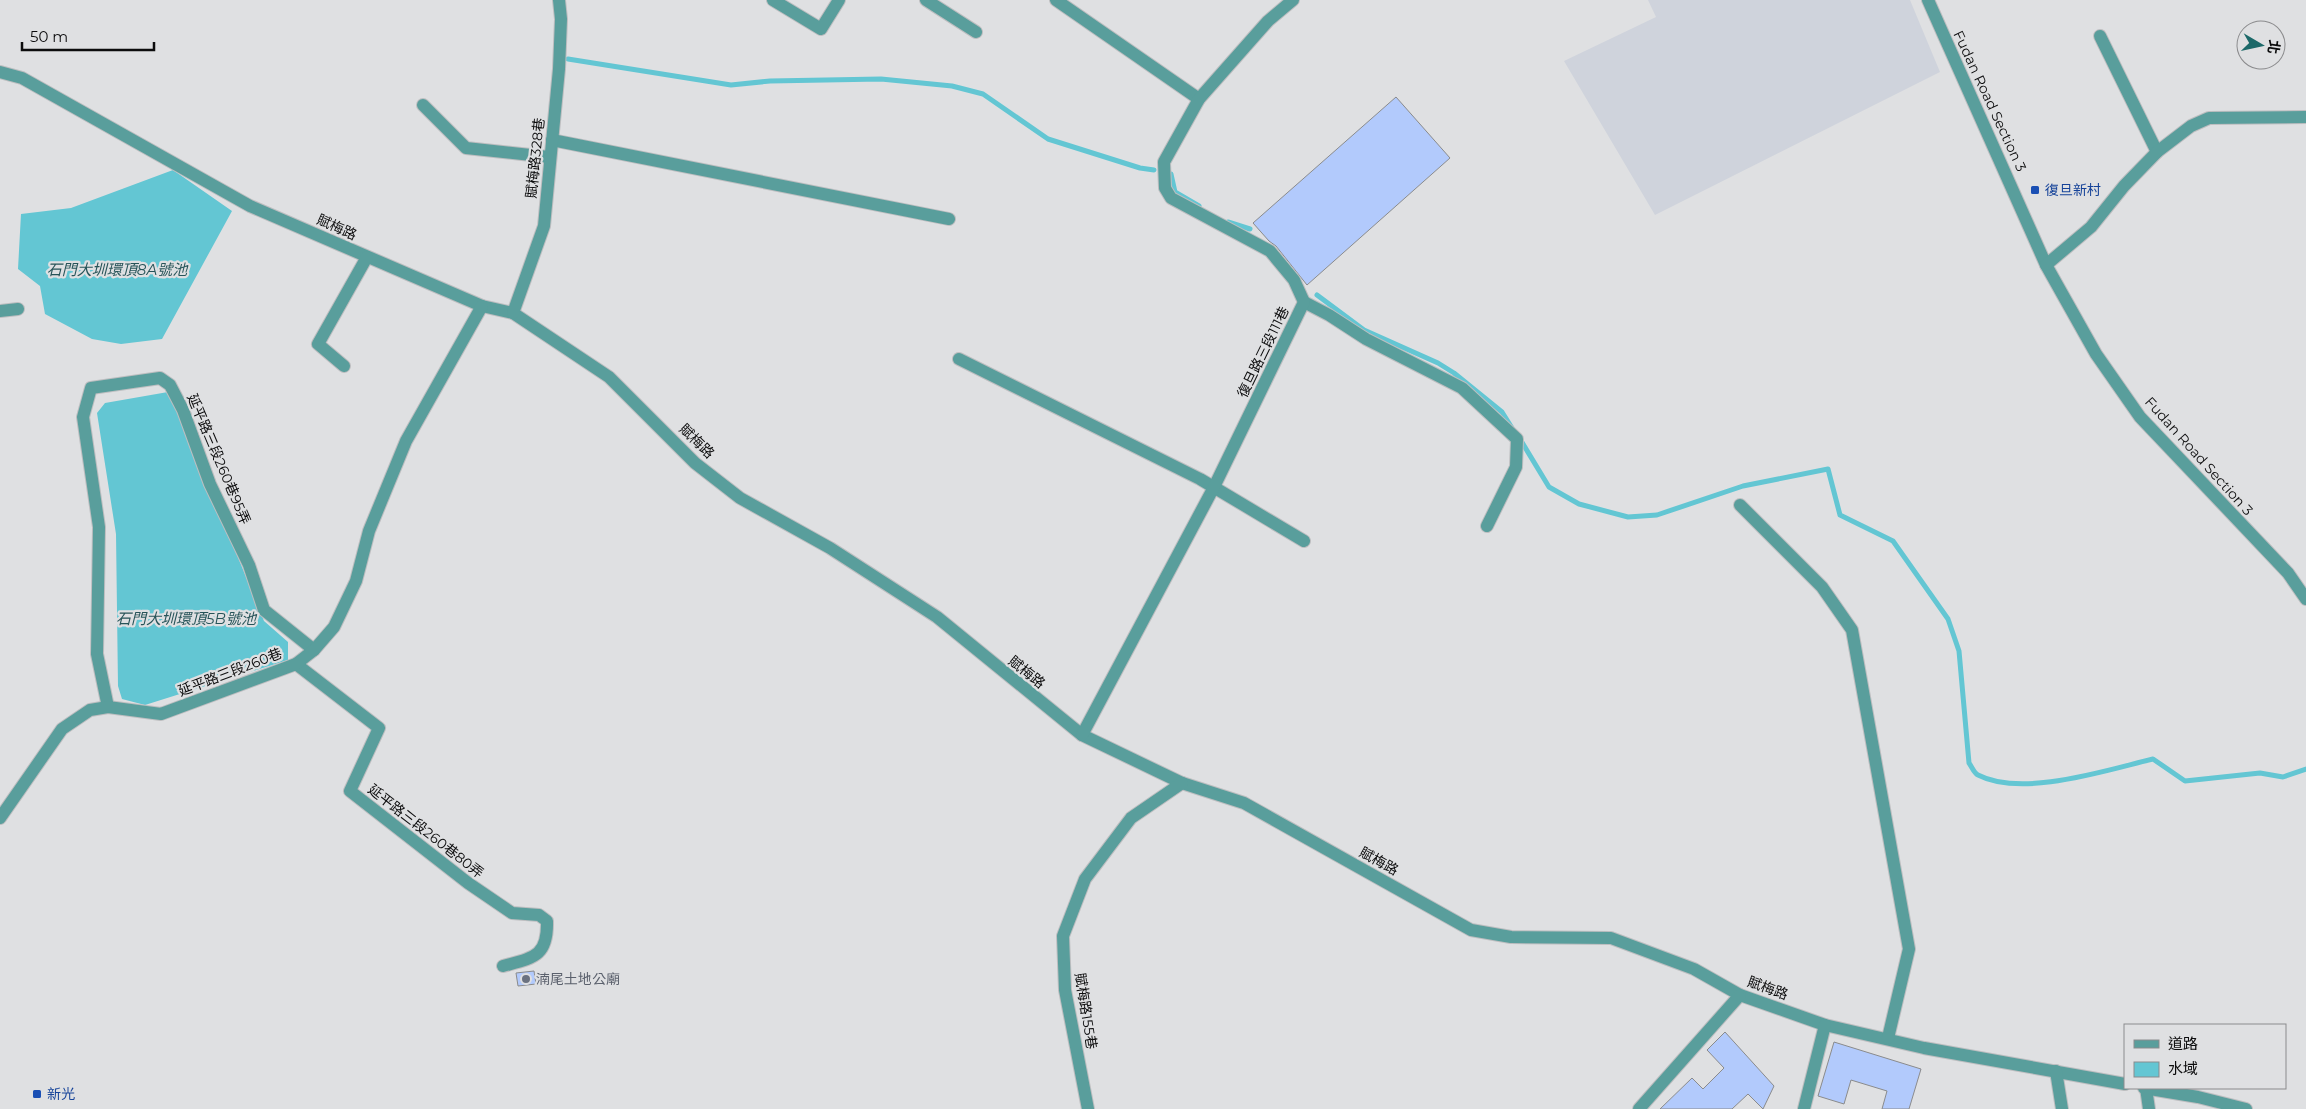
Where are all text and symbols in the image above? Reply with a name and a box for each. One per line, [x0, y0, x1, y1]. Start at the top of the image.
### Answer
scale bar [22, 20, 155, 52]
north arrow [2236, 20, 2286, 70]
text: 50 m [30, 27, 68, 46]
street label: Fudan Road Section 3 [1949, 28, 2031, 174]
text: 北 [2264, 39, 2284, 55]
street label: 賦梅路328巷 [522, 117, 548, 199]
place label: 復旦新村 [2045, 181, 2101, 199]
marker: 復旦新村 [2029, 184, 2041, 196]
street label: 賦梅路 [314, 210, 360, 244]
water label: 石門大圳環頂8A號池 [47, 260, 189, 279]
street label: 復旦路三段111巷 [1233, 303, 1293, 401]
street label: 延平路三段260巷95弄 [183, 391, 255, 527]
street label: Fudan Road Section 3 [2141, 393, 2257, 519]
street label: 賦梅路 [676, 420, 718, 462]
water label: 石門大圳環頂5B號池 [116, 609, 258, 628]
street label: 延平路三段260巷 [176, 644, 284, 700]
street label: 賦梅路 [1005, 652, 1049, 692]
street label: 延平路三段260巷80弄 [365, 780, 487, 882]
street label: 賦梅路 [1356, 843, 1402, 879]
place label: 湳尾土地公廟 [536, 970, 620, 988]
street label: 賦梅路155巷 [1071, 972, 1101, 1050]
street label: 賦梅路 [1745, 972, 1791, 1004]
marker: 湳尾土地公廟 [520, 973, 532, 985]
legend [2124, 1024, 2286, 1089]
text: 道路 [2168, 1034, 2198, 1053]
text: 水域 [2168, 1059, 2198, 1078]
place label: 新光 [47, 1085, 75, 1103]
marker: 新光 [31, 1088, 43, 1100]

